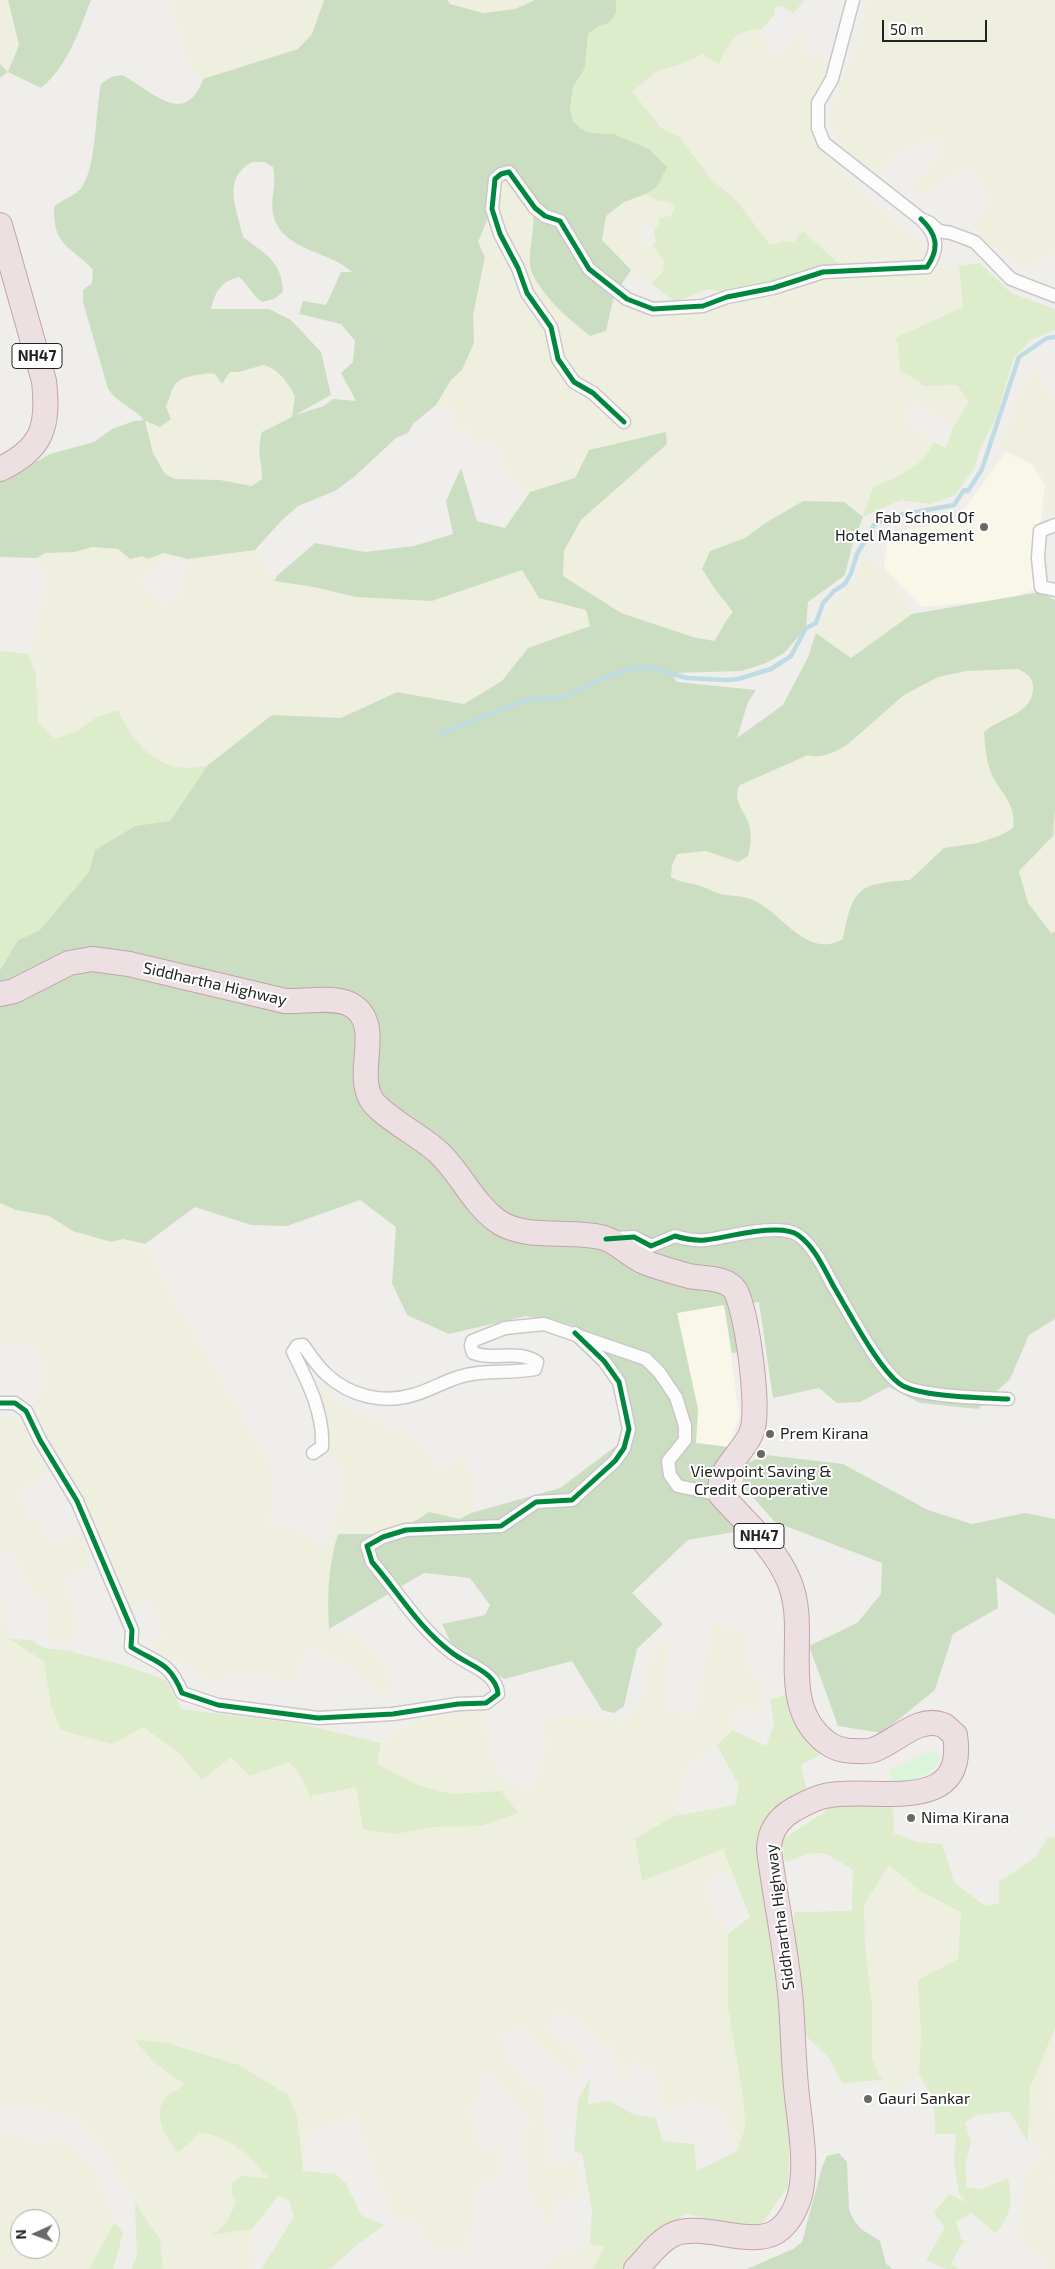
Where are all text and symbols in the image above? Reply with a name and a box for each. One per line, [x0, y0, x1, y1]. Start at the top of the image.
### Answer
scale bar [885, 10, 990, 42]
text: 50 m [890, 20, 924, 38]
road number: NH47 [12, 344, 62, 368]
place label: Fab School Of Hotel Management [835, 508, 974, 546]
marker: Fab School Of Hotel Management [978, 521, 990, 533]
street label: Siddhartha Highway [141, 958, 289, 1010]
place label: Prem Kirana [780, 1424, 869, 1444]
marker: Prem Kirana [764, 1428, 776, 1440]
marker: Viewpoint Saving & Credit Cooperative [755, 1448, 767, 1460]
place label: Viewpoint Saving & Credit Cooperative [690, 1462, 832, 1500]
road number: NH47 [734, 1524, 784, 1548]
place label: Nima Kirana [921, 1808, 1009, 1828]
marker: Nima Kirana [905, 1812, 917, 1824]
street label: Siddhartha Highway [762, 1843, 798, 1991]
place label: Gauri Sankar [878, 2089, 970, 2109]
marker: Gauri Sankar [862, 2093, 874, 2105]
north arrow [10, 2209, 60, 2259]
text: N [12, 2229, 29, 2240]

